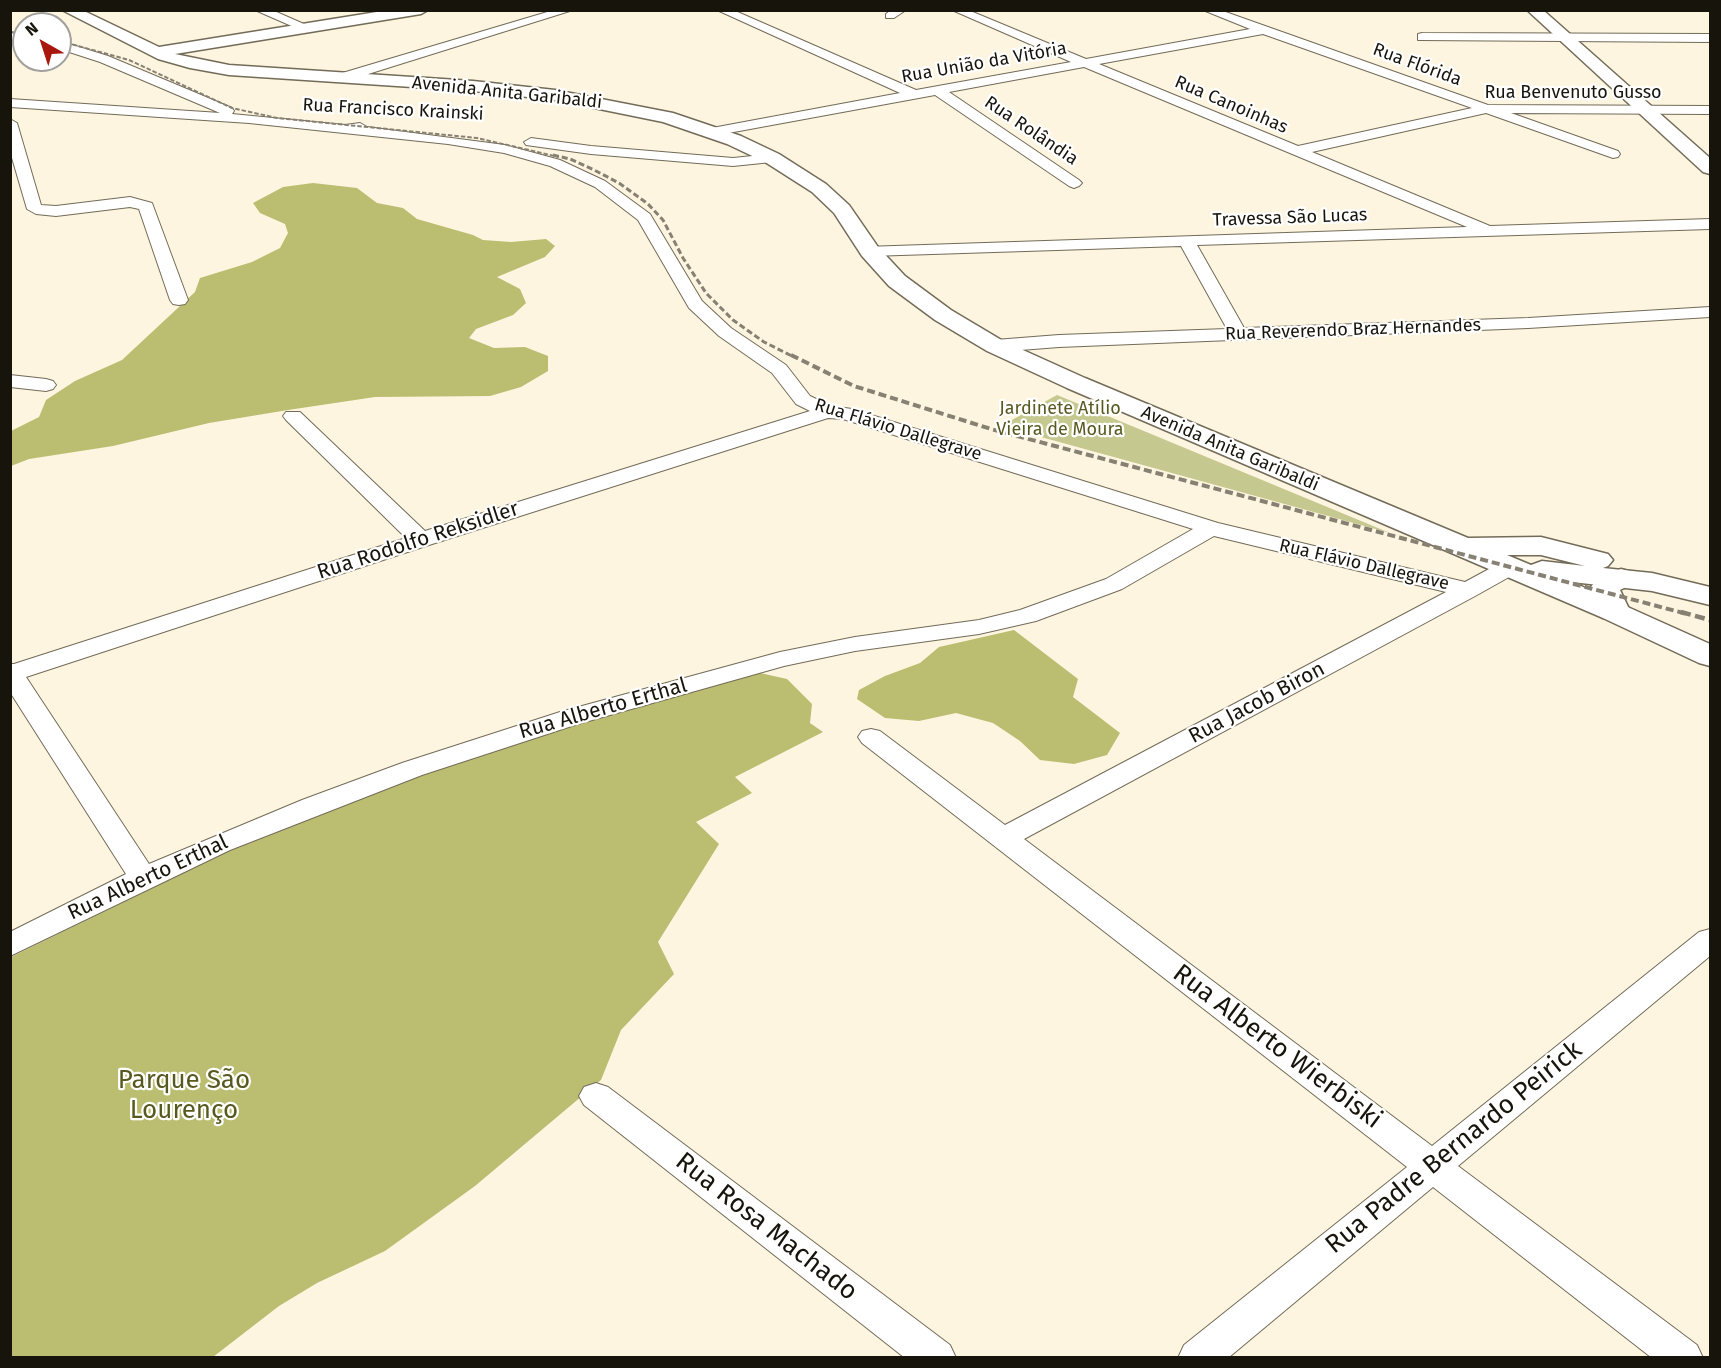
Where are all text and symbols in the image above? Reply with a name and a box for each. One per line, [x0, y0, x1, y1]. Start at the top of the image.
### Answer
north arrow [12, 12, 72, 72]
text: N [22, 18, 42, 40]
street label: Rua União da Vitória [900, 38, 1068, 88]
street label: Rua Flórida [1370, 39, 1464, 91]
street label: Rua Canoinhas [1171, 71, 1291, 139]
street label: Avenida Anita Garibaldi [411, 72, 603, 114]
street label: Rua Benvenuto Gusso [1484, 82, 1662, 104]
street label: Rua Rolândia [980, 92, 1082, 170]
street label: Rua Francisco Krainski [302, 94, 484, 126]
street label: Travessa São Lucas [1212, 205, 1368, 231]
street label: Rua Reverendo Braz Hernandes [1225, 315, 1481, 345]
street label: Rua Flávio Dallegrave [812, 394, 984, 466]
park label: Jardinete Atílio Vieira de Moura [996, 398, 1124, 440]
street label: Avenida Anita Garibaldi [1138, 402, 1322, 496]
street label: Rua Rodolfo Reksidler [314, 496, 522, 586]
street label: Rua Flávio Dallegrave [1277, 535, 1451, 595]
street label: Rua Jacob Biron [1185, 657, 1329, 749]
street label: Rua Alberto Erthal [516, 673, 690, 745]
street label: Rua Alberto Erthal [64, 830, 232, 926]
street label: Rua Alberto Wierbiski [1166, 958, 1388, 1136]
street label: Rua Padre Bernardo Peirick [1320, 1035, 1588, 1261]
park label: Parque São Lourenço [118, 1065, 250, 1126]
street label: Rua Rosa Machado [669, 1146, 863, 1308]

